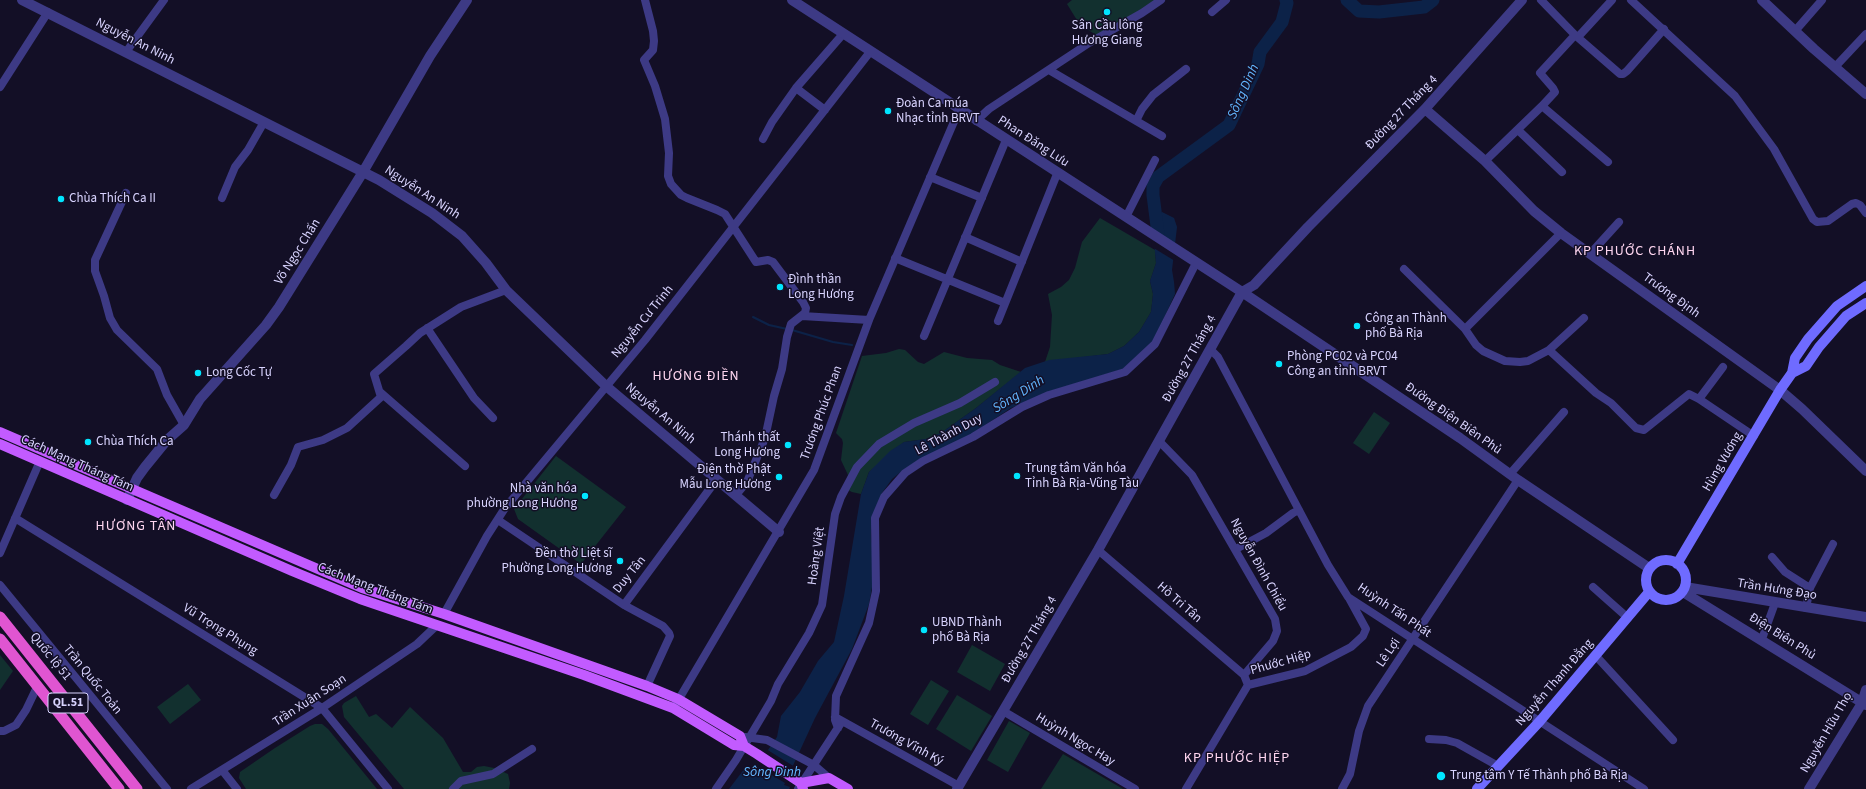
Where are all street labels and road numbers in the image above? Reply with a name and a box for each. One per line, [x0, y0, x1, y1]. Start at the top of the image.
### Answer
street label: Nguyễn An Ninh [93, 15, 177, 69]
street label: Đường 27 Tháng 4 [1363, 73, 1441, 153]
street label: Phan Đăng Lưu [994, 113, 1072, 171]
street label: Nguyễn An Ninh [381, 163, 463, 223]
street label: Võ Ngọc Chấn [272, 216, 324, 288]
street label: Trương Định [1639, 270, 1703, 322]
street label: Nguyễn Cư Trinh [609, 282, 677, 362]
street label: Đường 27 Tháng 4 [1160, 313, 1220, 405]
street label: Trương Phúc Phan [798, 364, 846, 462]
street label: Nguyễn An Ninh [622, 380, 698, 448]
street label: Đường Điện Biên Phủ [1402, 380, 1504, 458]
street label: Lê Thành Duy [913, 411, 985, 459]
street label: Hùng Vương [1700, 430, 1746, 494]
street label: Cách Mạng Tháng Tám [18, 432, 136, 496]
street label: Nguyễn Đình Chiểu [1226, 516, 1290, 614]
street label: Hoàng Việt [805, 526, 829, 586]
street label: Duy Tân [610, 553, 650, 597]
street label: Cách Mạng Tháng Tám [315, 560, 435, 618]
street label: Trần Hưng Đạo [1736, 576, 1818, 604]
street label: Hồ Tri Tân [1153, 579, 1205, 627]
street label: Huỳnh Tấn Phát [1354, 581, 1434, 641]
street label: Đường 27 Tháng 4 [999, 594, 1061, 686]
street label: Vũ Trọng Phụng [180, 601, 260, 659]
street label: Điện Biên Phủ [1746, 610, 1818, 664]
street label: Quốc lộ 51 [26, 630, 74, 684]
street label: Lê Lợi [1374, 636, 1404, 670]
street label: Nguyễn Thanh Đằng [1513, 636, 1597, 730]
street label: Trần Quốc Toản [59, 642, 125, 718]
street label: Phước Hiệp [1249, 647, 1313, 679]
street label: Trần Xuân Soạn [270, 672, 350, 730]
street label: Nguyễn Hữu Thọ [1798, 690, 1856, 776]
road number: QL.51 [48, 693, 88, 713]
street label: Huỳnh Ngọc Hay [1032, 710, 1118, 770]
street label: Trương Vĩnh Ký [866, 716, 946, 770]

